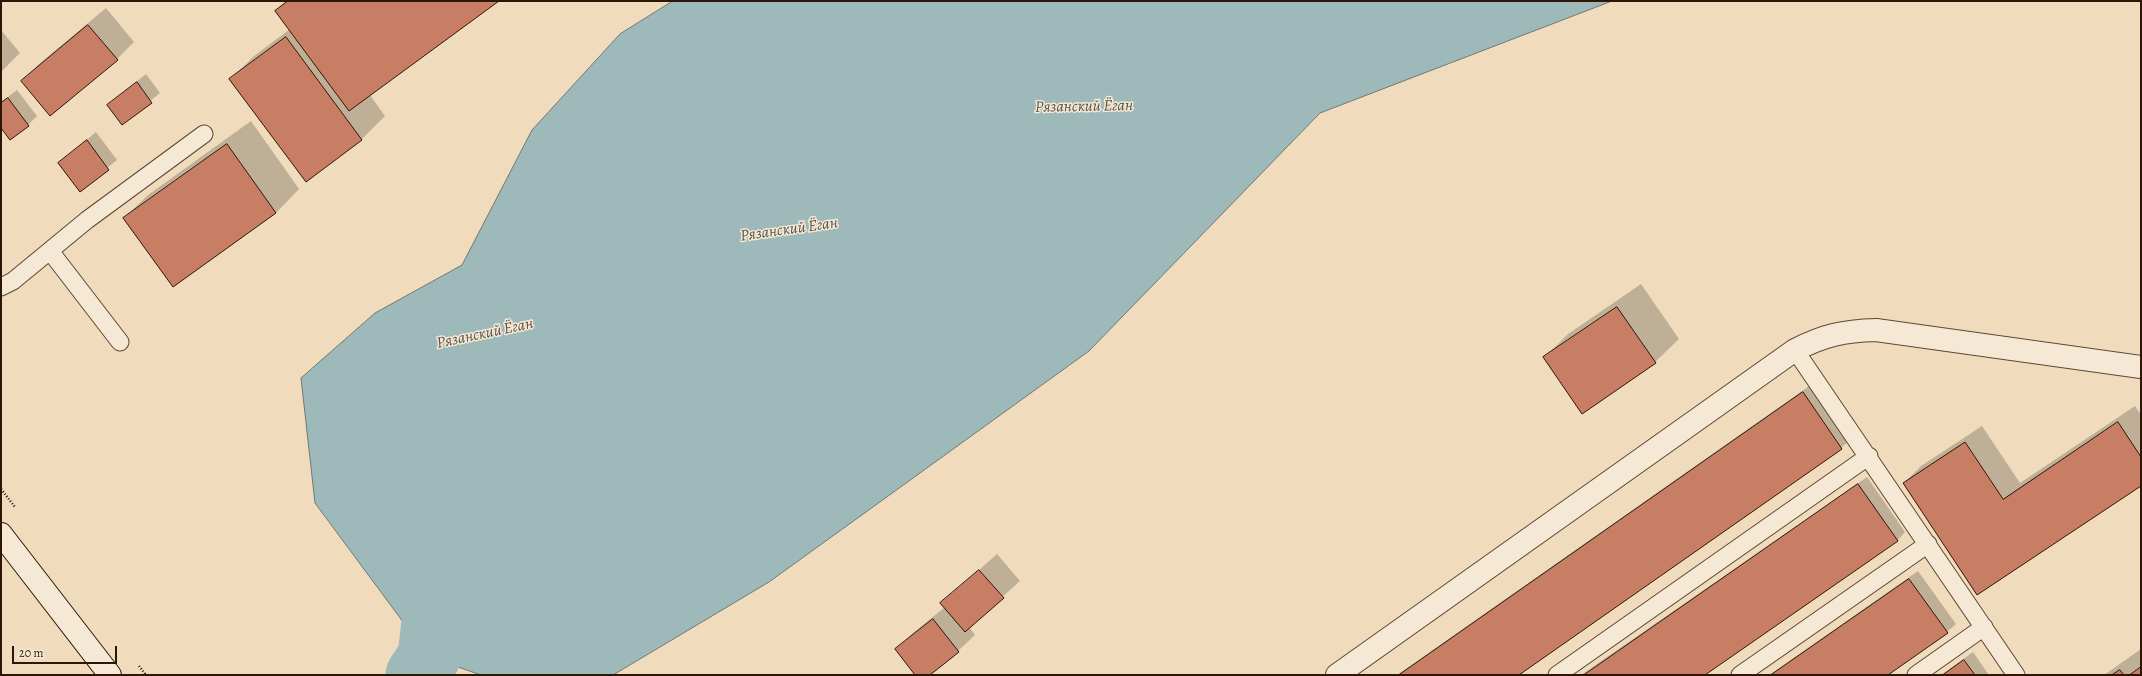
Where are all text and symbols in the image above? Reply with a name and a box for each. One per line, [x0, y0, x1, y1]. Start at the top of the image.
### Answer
water label: Рязанский Ёган [1035, 97, 1133, 117]
water label: Рязанский Ёган [739, 214, 839, 246]
water label: Рязанский Ёган [435, 314, 535, 354]
scale bar [14, 638, 119, 664]
text: 20 m [19, 645, 43, 661]

